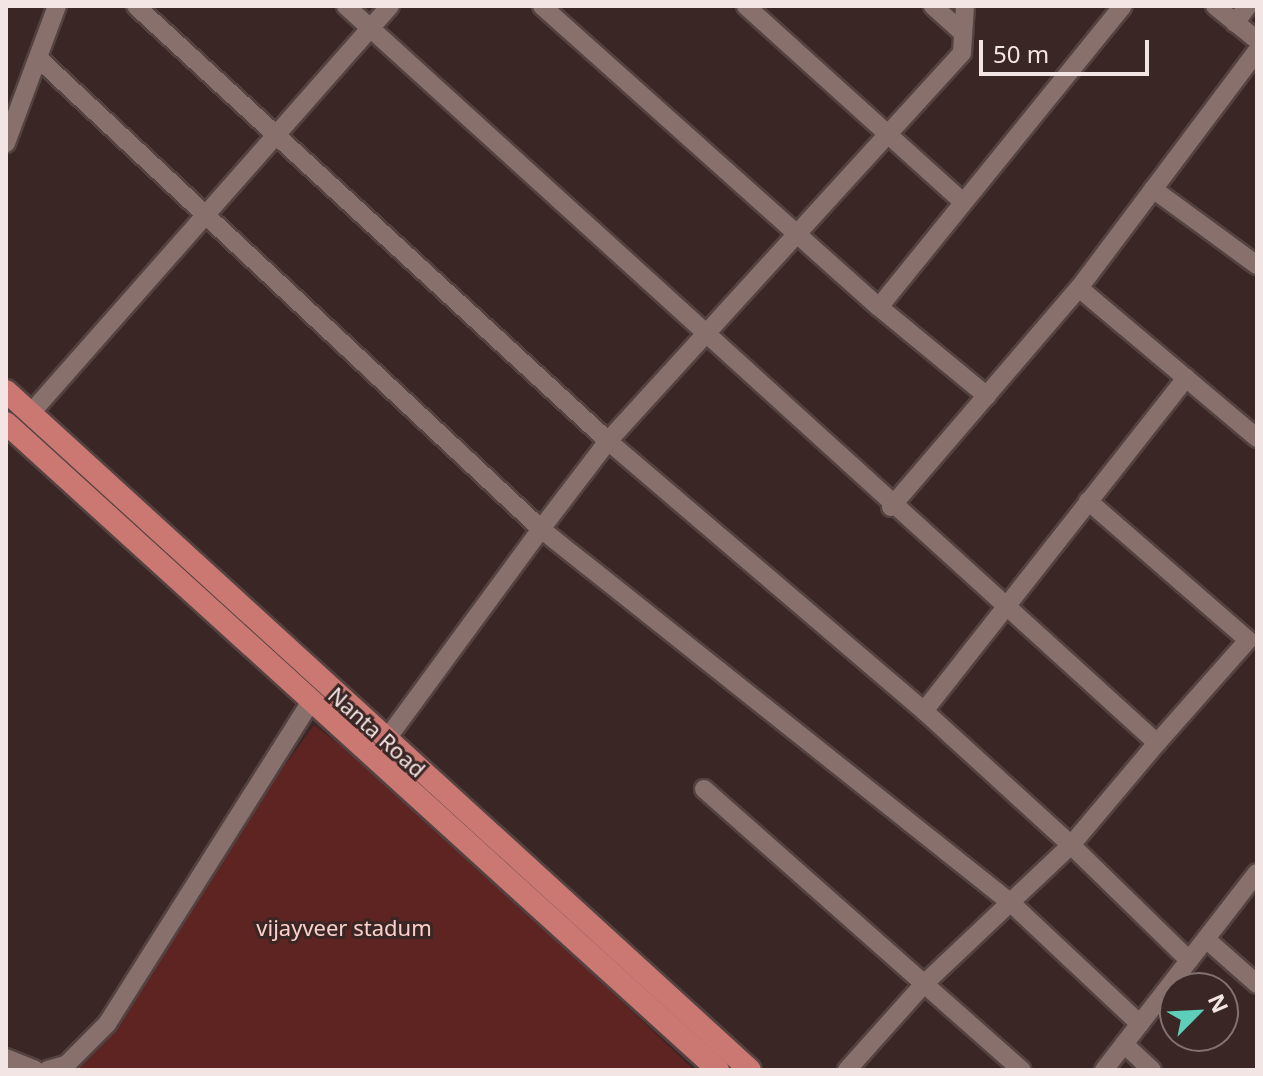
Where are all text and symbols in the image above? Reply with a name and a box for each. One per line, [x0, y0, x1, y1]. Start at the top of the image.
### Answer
scale bar [983, 24, 1153, 74]
text: 50 m [993, 37, 1049, 70]
street label: Nanta Road [323, 682, 431, 782]
park label: vijayveer stadum [256, 915, 432, 941]
north arrow [1159, 972, 1239, 1052]
text: N [1202, 989, 1236, 1017]

